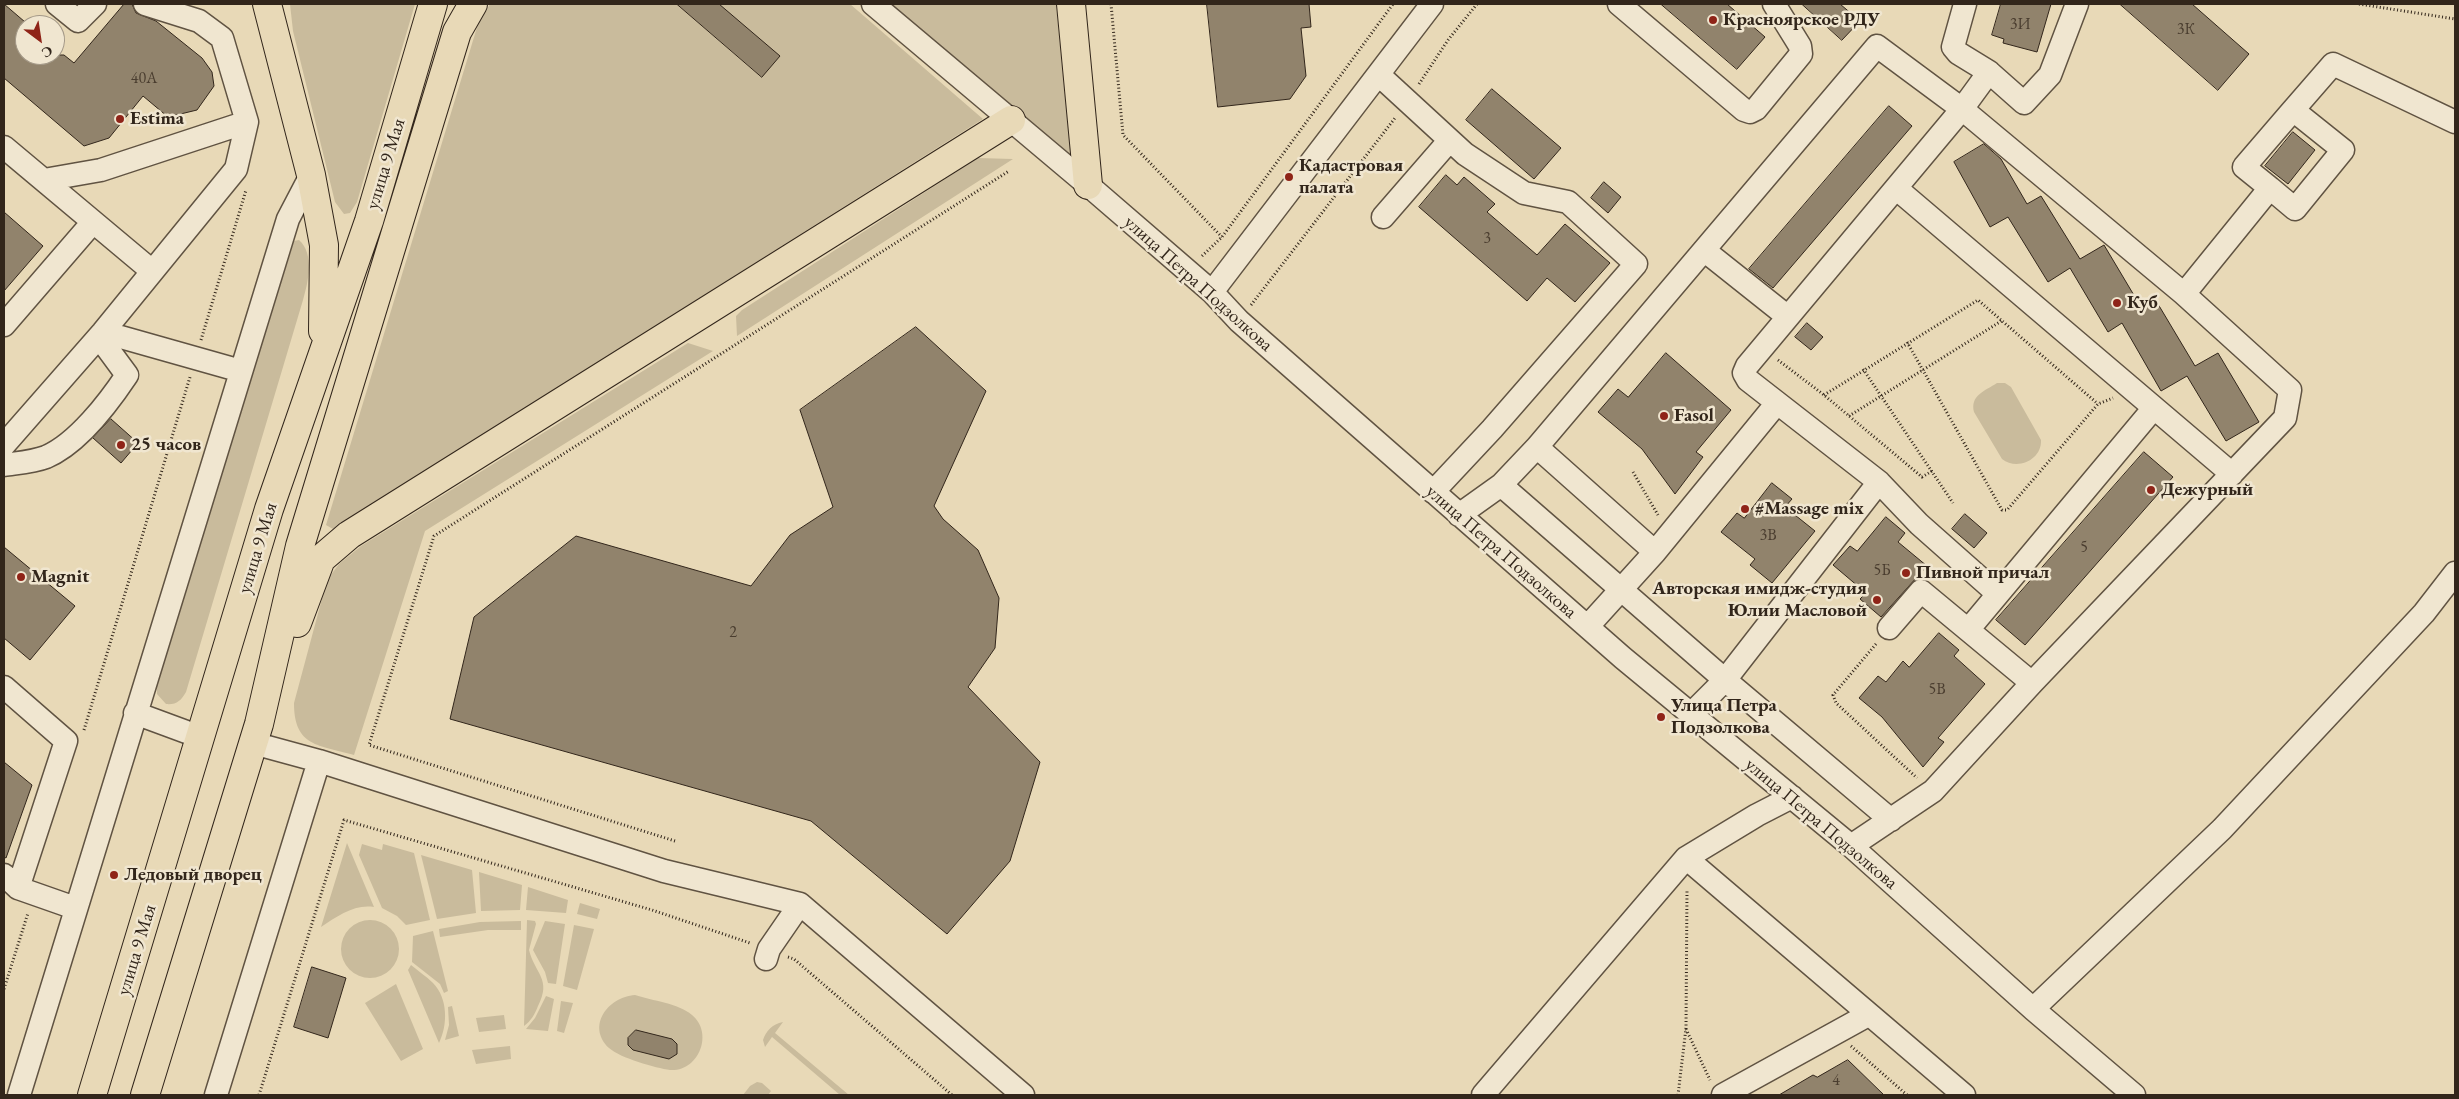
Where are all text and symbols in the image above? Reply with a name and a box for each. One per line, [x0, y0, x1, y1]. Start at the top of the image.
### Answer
place label: Красноярское РДУ [1723, 9, 1880, 31]
marker: Красноярское РДУ [1707, 14, 1719, 26]
north arrow [15, 15, 65, 65]
house number: 3И [2010, 15, 2030, 35]
house number: 3К [2177, 20, 2195, 40]
text: С [38, 42, 56, 62]
house number: 40А [131, 69, 157, 89]
place label: Estima [130, 108, 184, 130]
marker: Estima [114, 113, 126, 125]
street label: улица 9 Мая [361, 116, 411, 212]
place label: Кадастровая палата [1299, 155, 1403, 199]
marker: Кадастровая палата [1283, 171, 1295, 183]
street label: улица Петра Подзолкова [1119, 211, 1277, 357]
house number: 3 [1483, 229, 1491, 249]
place label: Куб [2127, 292, 2158, 314]
marker: Куб [2111, 297, 2123, 309]
place label: Fasol [1674, 405, 1714, 427]
marker: Fasol [1658, 410, 1670, 422]
place label: 25 часов [131, 434, 201, 456]
marker: 25 часов [115, 439, 127, 451]
place label: Дежурный [2161, 479, 2253, 501]
street label: улица Петра Подзолкова [1421, 480, 1581, 624]
marker: Дежурный [2145, 484, 2157, 496]
place label: #Massage mix [1755, 498, 1864, 520]
street label: улица 9 Мая [233, 500, 283, 596]
marker: #Massage mix [1739, 503, 1751, 515]
house number: 3В [1759, 526, 1777, 546]
house number: 5 [2080, 538, 2088, 558]
house number: 5Б [1873, 561, 1891, 581]
place label: Пивной причал [1916, 562, 2049, 584]
place label: Magnit [31, 566, 89, 588]
marker: Пивной причал [1900, 567, 1912, 579]
marker: Magnit [15, 571, 27, 583]
place label: Авторская имидж-студия Юлии Масловой [1652, 578, 1867, 622]
marker: Авторская имидж-студия Юлии Масловой [1871, 594, 1883, 606]
house number: 2 [729, 623, 737, 643]
house number: 5В [1928, 680, 1946, 700]
place label: Улица Петра Подзолкова [1671, 695, 1777, 739]
marker: Улица Петра Подзолкова [1655, 711, 1667, 723]
street label: улица Петра Подзолкова [1740, 753, 1902, 895]
place label: Ледовый дворец [124, 864, 262, 886]
marker: Ледовый дворец [108, 869, 120, 881]
street label: улица 9 Мая [112, 902, 162, 998]
house number: 4 [1832, 1071, 1840, 1091]

